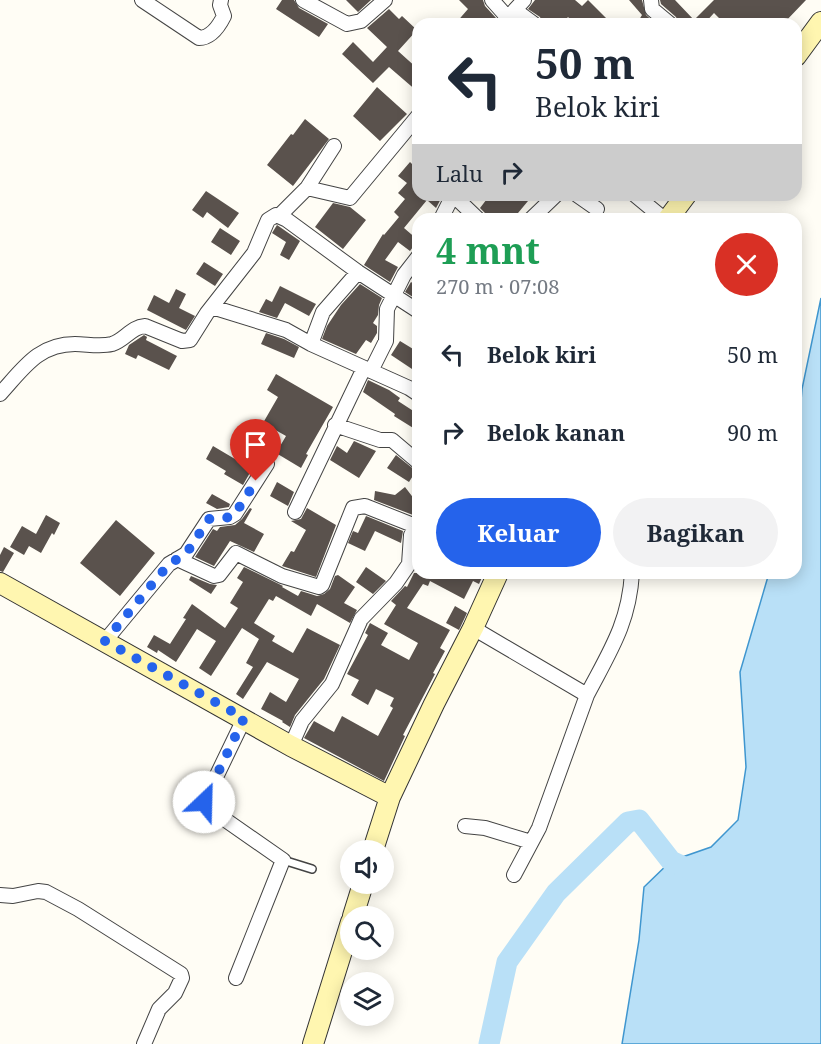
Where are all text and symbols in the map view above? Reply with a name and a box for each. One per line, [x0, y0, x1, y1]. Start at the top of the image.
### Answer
text: 50 m [535, 34, 635, 91]
icon: left [436, 42, 514, 120]
text: Belok kiri [535, 88, 660, 125]
icon: right [495, 156, 528, 189]
text: Lalu [436, 158, 483, 188]
text: 4 mnt [436, 226, 540, 275]
button: close [715, 233, 778, 296]
text: 270 m · 07:08 [436, 273, 559, 300]
icon: left [436, 338, 469, 371]
text: Belok kiri [487, 339, 596, 369]
text: 50 m [727, 339, 778, 369]
icon: right [436, 416, 469, 449]
text: Belok kanan [487, 417, 625, 447]
text: 90 m [727, 417, 778, 447]
pin [230, 419, 281, 481]
icon: arrive [239, 428, 272, 461]
button: Keluar [436, 498, 601, 567]
button: Bagikan [613, 498, 778, 567]
position arrow [172, 770, 236, 834]
map controls [340, 840, 394, 1026]
button: sound [340, 840, 394, 894]
button: search [340, 906, 394, 960]
button: layers [340, 972, 394, 1026]

